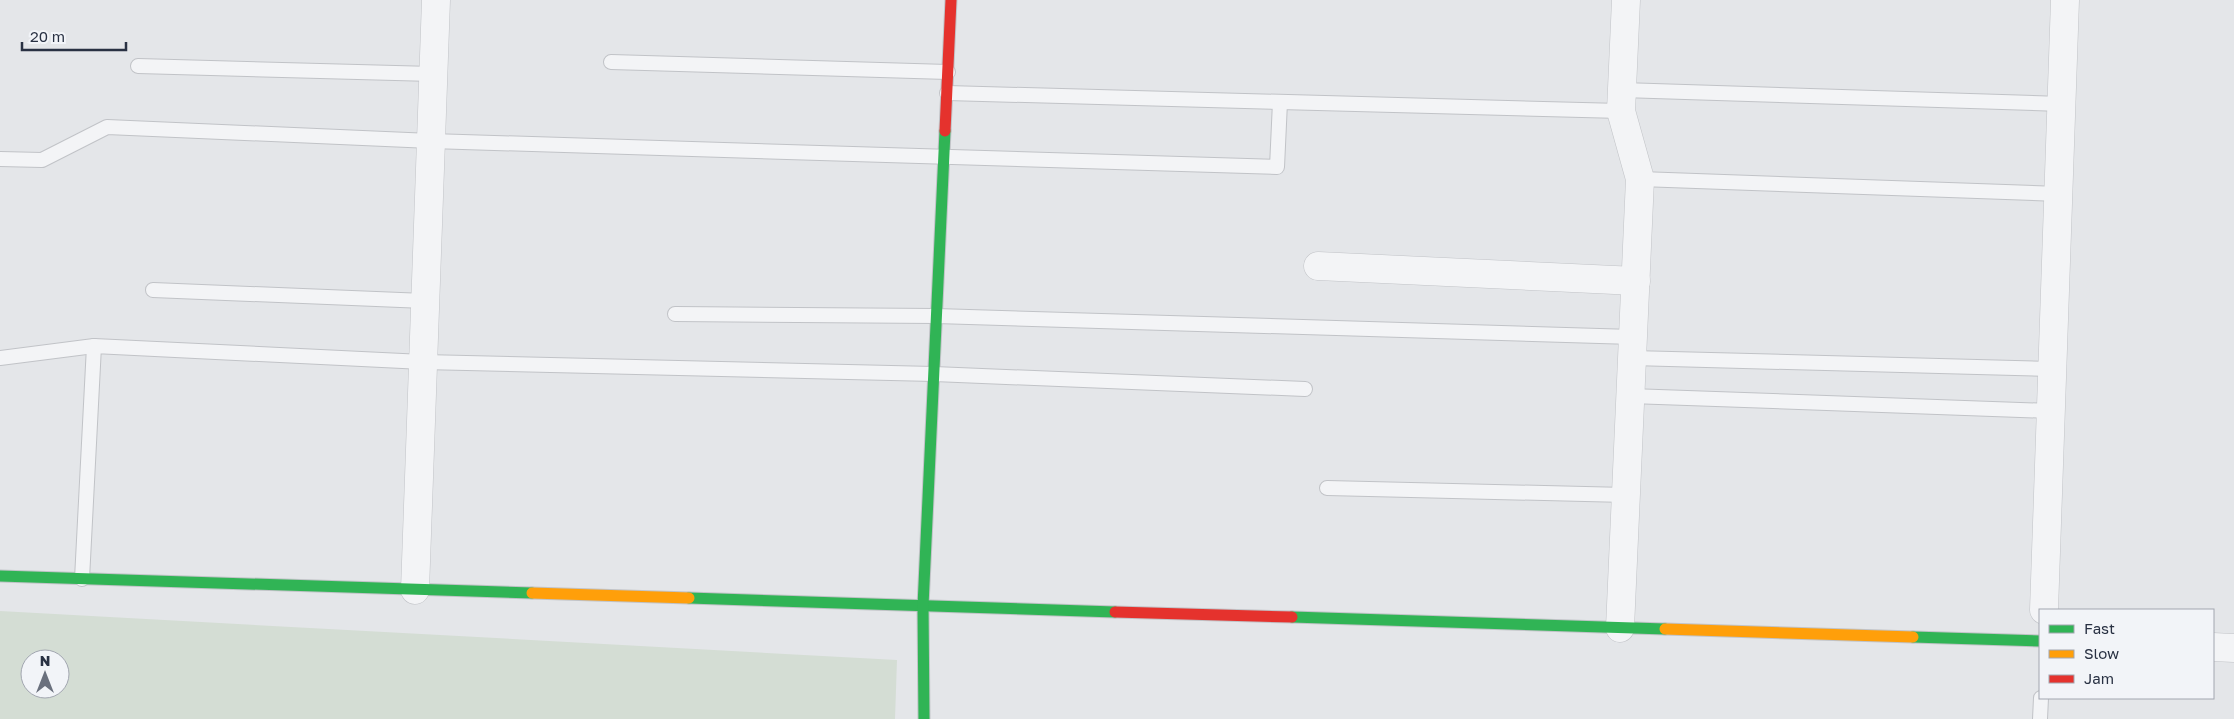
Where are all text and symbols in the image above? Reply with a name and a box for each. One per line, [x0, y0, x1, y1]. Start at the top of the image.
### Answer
scale bar [22, 20, 126, 52]
text: 20 m [30, 27, 65, 45]
legend [2039, 609, 2214, 699]
text: Fast [2084, 619, 2115, 637]
text: Slow [2084, 644, 2119, 662]
north arrow [20, 649, 70, 699]
text: N [40, 652, 50, 669]
text: Jam [2084, 669, 2114, 687]

